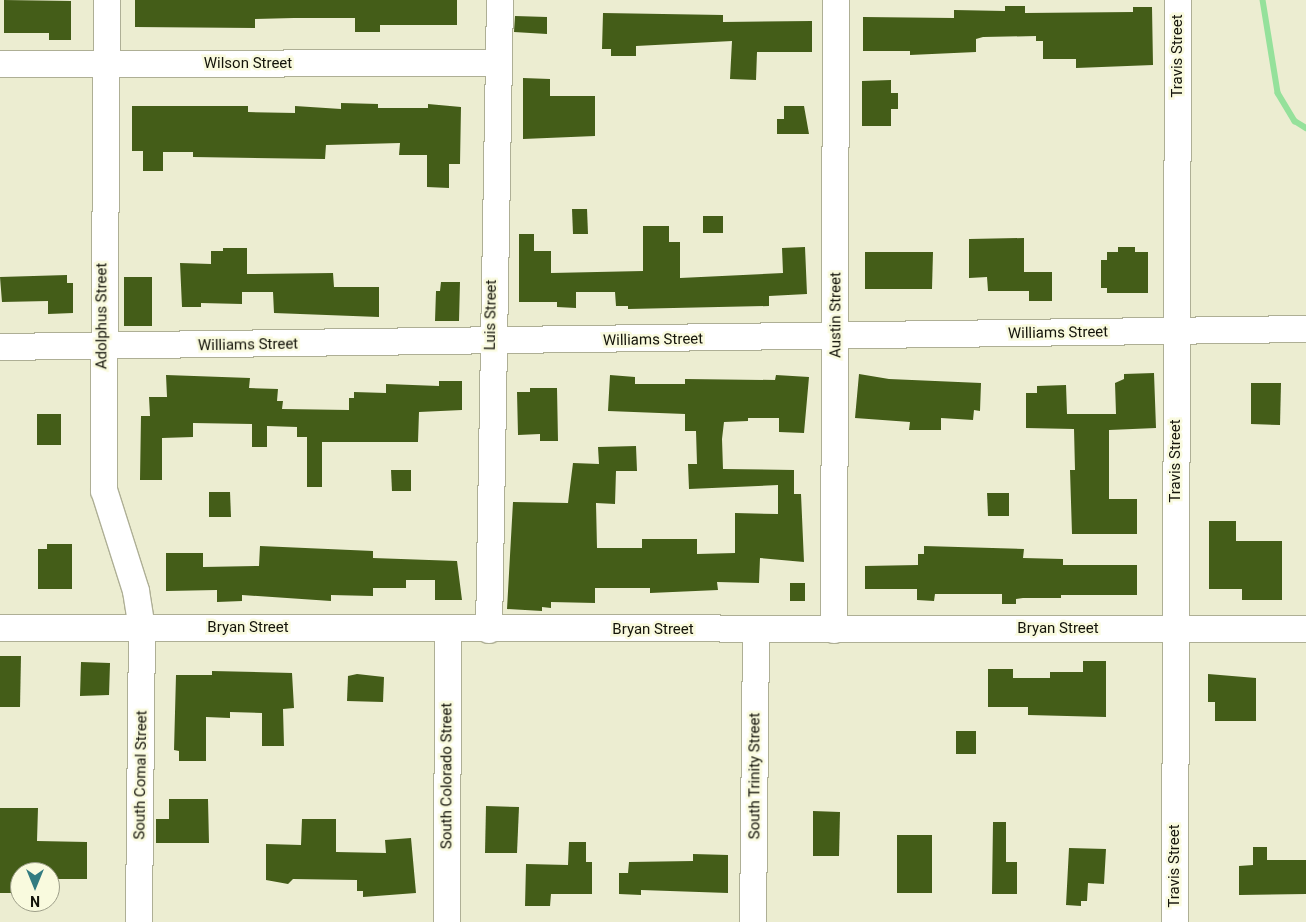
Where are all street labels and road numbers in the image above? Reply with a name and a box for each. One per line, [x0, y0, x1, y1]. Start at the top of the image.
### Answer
street label: Travis Street [1169, 14, 1187, 98]
street label: Wilson Street [204, 55, 292, 73]
street label: Adolphus Street [93, 263, 111, 369]
street label: Austin Street [827, 272, 845, 358]
street label: Luis Street [481, 279, 501, 351]
street label: Williams Street [1008, 323, 1108, 343]
street label: Williams Street [603, 330, 703, 350]
street label: Williams Street [198, 335, 298, 355]
street label: Travis Street [1167, 419, 1185, 503]
street label: Bryan Street [207, 619, 289, 637]
street label: Bryan Street [1017, 620, 1099, 638]
street label: Bryan Street [612, 621, 694, 639]
street label: South Colorado Street [438, 703, 456, 849]
street label: South Comal Street [131, 710, 151, 840]
street label: South Trinity Street [746, 713, 764, 839]
street label: Travis Street [1166, 824, 1184, 908]

